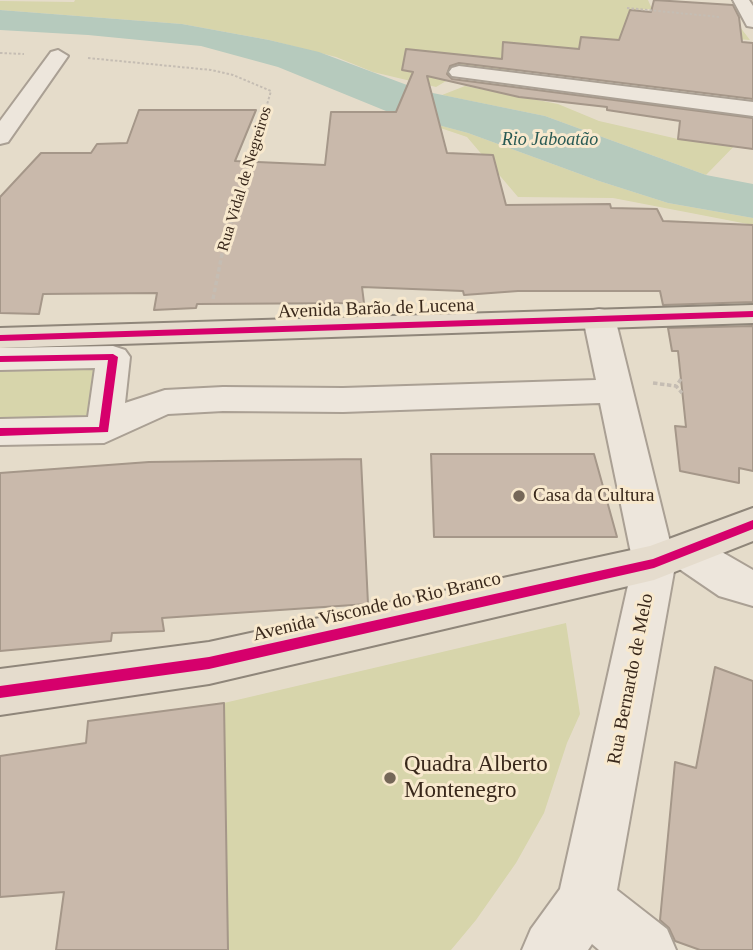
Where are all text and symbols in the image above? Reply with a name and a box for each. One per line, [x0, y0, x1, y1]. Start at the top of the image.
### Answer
street label: Rua Vidal de Negreiros [214, 104, 276, 254]
water label: Rio Jaboatão [502, 129, 598, 151]
street label: Avenida Barão de Lucena [277, 294, 475, 324]
place label: Casa da Cultura [533, 485, 654, 507]
marker: Casa da Cultura [511, 488, 527, 504]
street label: Avenida Visconde do Rio Branco [251, 567, 503, 647]
street label: Rua Bernardo de Melo [603, 592, 659, 766]
place label: Quadra Alberto Montenegro [404, 751, 548, 805]
marker: Quadra Alberto Montenegro [382, 770, 398, 786]

